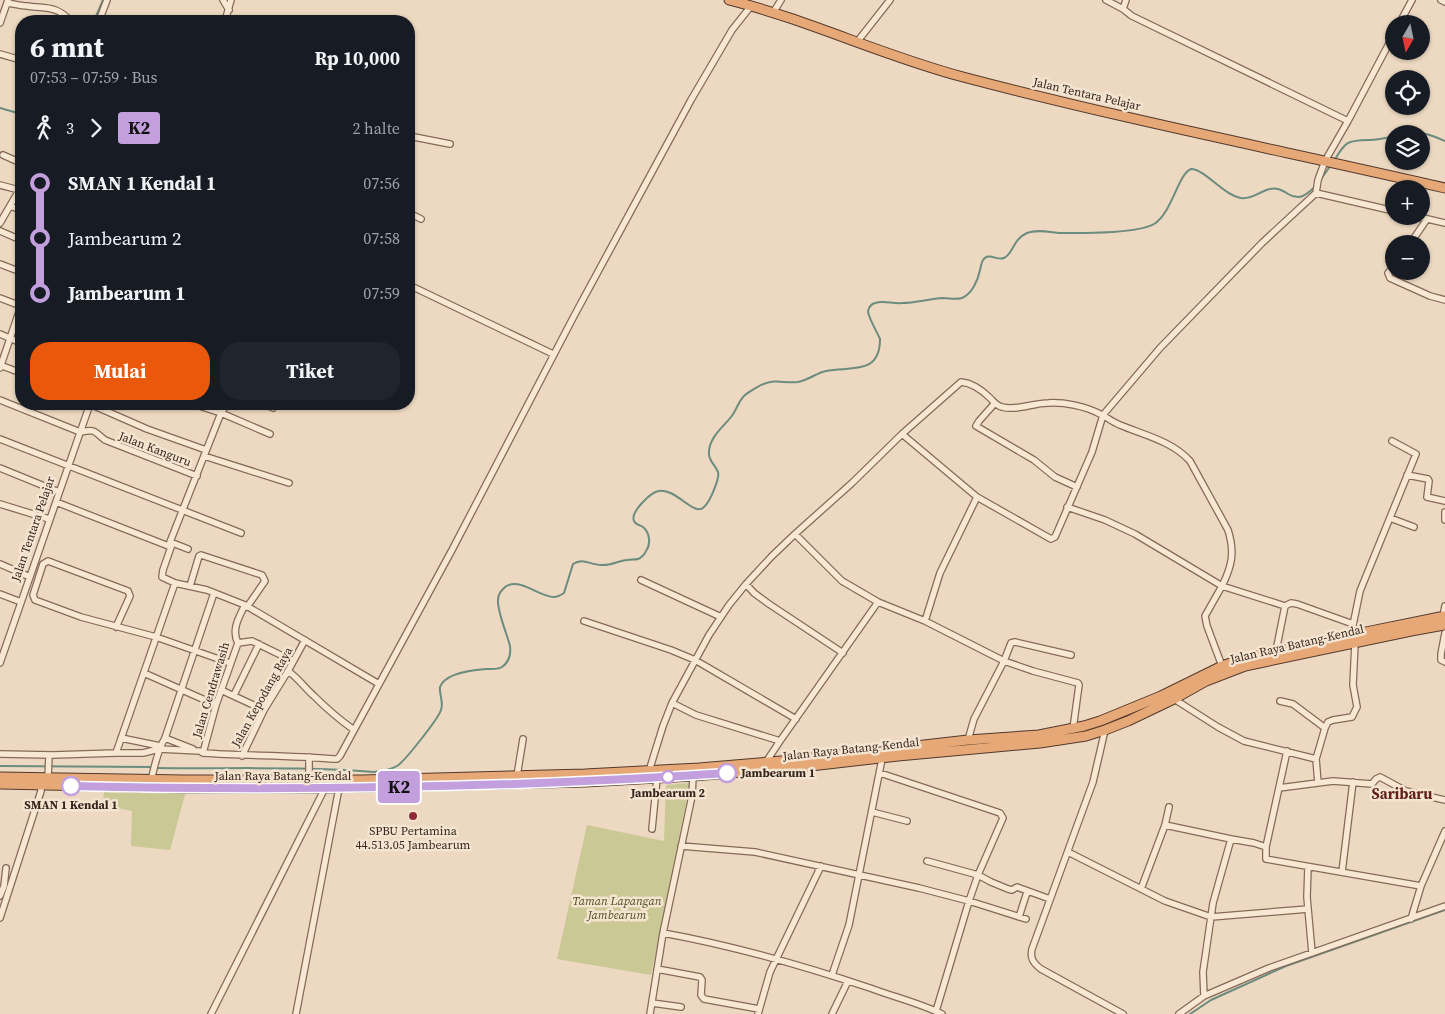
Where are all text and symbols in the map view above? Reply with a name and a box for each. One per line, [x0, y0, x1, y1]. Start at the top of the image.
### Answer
north arrow [1385, 15, 1430, 60]
map controls [1385, 15, 1430, 280]
text: 6 mnt [30, 28, 104, 66]
text: Rp 10,000 [314, 45, 400, 71]
text: 07:53 – 07:59 · Bus [30, 66, 158, 88]
button: locate [1385, 70, 1430, 115]
street label: Jalan Tentara Pelajar [1031, 74, 1142, 114]
icon: walk [30, 114, 58, 142]
icon: forward [82, 114, 110, 142]
text: K2 [128, 115, 150, 140]
text: 3 [66, 117, 74, 139]
text: 2 halte [352, 117, 400, 139]
button: layers [1385, 125, 1430, 170]
text: SMAN 1 Kendal 1 [68, 170, 216, 196]
text: 07:56 [363, 172, 400, 194]
button: + [1385, 180, 1430, 225]
text: Jambearum 2 [68, 225, 182, 251]
text: 07:58 [363, 227, 400, 249]
button: − [1385, 235, 1430, 280]
text: Jambearum 1 [68, 280, 186, 306]
text: 07:59 [363, 282, 400, 304]
button: Mulai [30, 342, 210, 400]
button: Tiket [220, 342, 400, 400]
street label: Jalan Kanguru [116, 427, 194, 470]
street label: Jalan Tentara Pelajar [7, 474, 58, 585]
street label: Jalan Raya Batang-Kendal [1228, 621, 1366, 667]
street label: Jalan Cendrawasih [189, 640, 233, 741]
street label: Jalan Kepodang Raya [227, 643, 297, 751]
street label: Jalan Raya Batang-Kendal [781, 734, 920, 764]
marker: Jambearum 1 [717, 763, 737, 783]
place label: Jambearum 1 [740, 765, 815, 781]
street label: Jalan Raya Batang-Kendal [214, 768, 352, 784]
marker: Jambearum 2 [661, 770, 675, 784]
line badge: K2 [376, 771, 422, 803]
text: K2 [388, 774, 410, 799]
marker: SMAN 1 Kendal 1 [61, 776, 81, 796]
district label: Saribaru [1372, 783, 1432, 804]
place label: Jambearum 2 [630, 785, 706, 801]
place label: SMAN 1 Kendal 1 [24, 797, 118, 813]
marker: SPBU Pertamina 44.513.05 Jambearum [407, 810, 419, 822]
place label: SPBU Pertamina 44.513.05 Jambearum [356, 823, 471, 853]
park label: Taman Lapangan Jambearum [573, 893, 662, 923]

